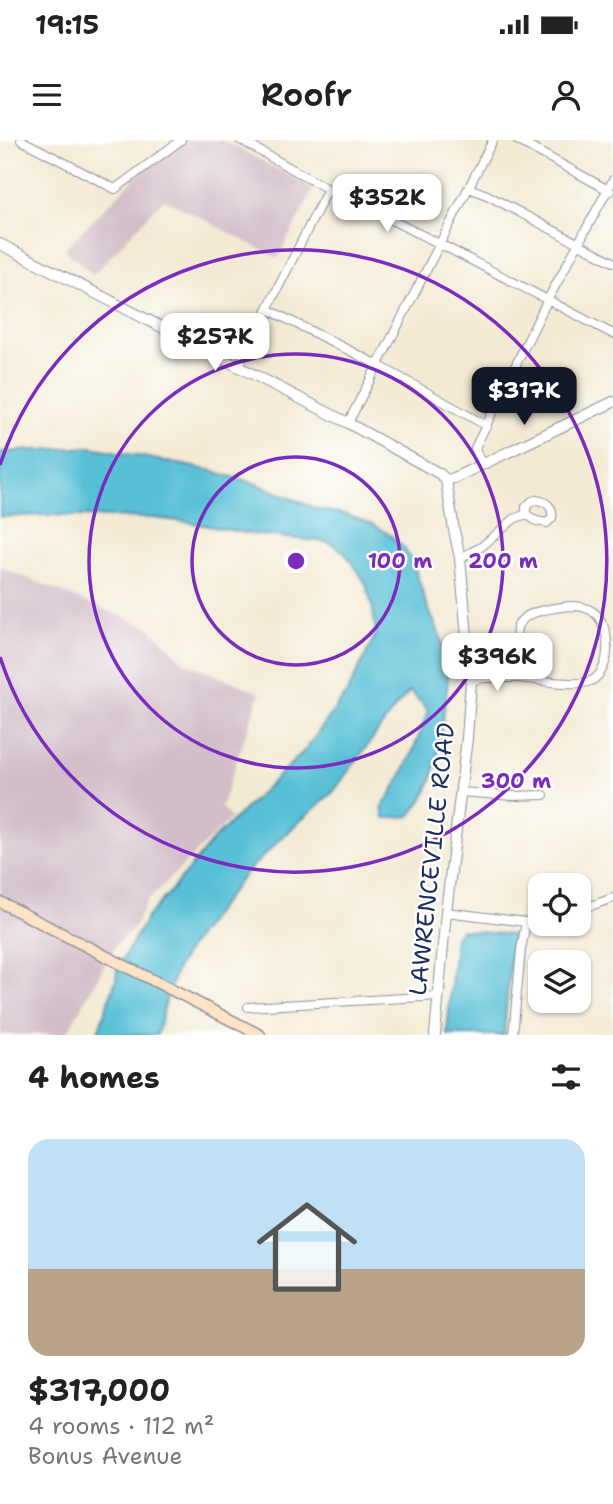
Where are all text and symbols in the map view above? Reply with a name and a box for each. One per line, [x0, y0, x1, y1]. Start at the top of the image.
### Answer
text: 19:15 [35, 7, 99, 42]
text: Roofr [261, 73, 352, 116]
icon: menu [28, 76, 66, 114]
icon: person [547, 76, 585, 114]
pin: $352K [338, 174, 436, 234]
text: $352K [348, 182, 426, 212]
pin: $257K [166, 314, 264, 373]
text: $257K [176, 321, 254, 351]
pin: $317K [475, 368, 573, 427]
text: $317K [488, 375, 560, 405]
text: 100 m [368, 547, 432, 575]
text: 200 m [468, 547, 538, 575]
centre of rings [284, 549, 308, 573]
pin: $396K [448, 634, 546, 693]
text: $396K [458, 641, 536, 671]
street label: LAWRENCEVILLE ROAD [402, 721, 462, 997]
text: 300 m [481, 767, 551, 795]
map controls [528, 873, 591, 1013]
button: locate [528, 873, 591, 936]
button: layers [528, 950, 591, 1013]
text: 4 homes [28, 1057, 160, 1098]
icon: filters [547, 1058, 585, 1096]
icon: home [244, 1184, 370, 1310]
text: $317,000 [28, 1370, 170, 1411]
text: 4 rooms · 112 m² [28, 1411, 214, 1441]
text: Bonus Avenue [28, 1441, 183, 1471]

